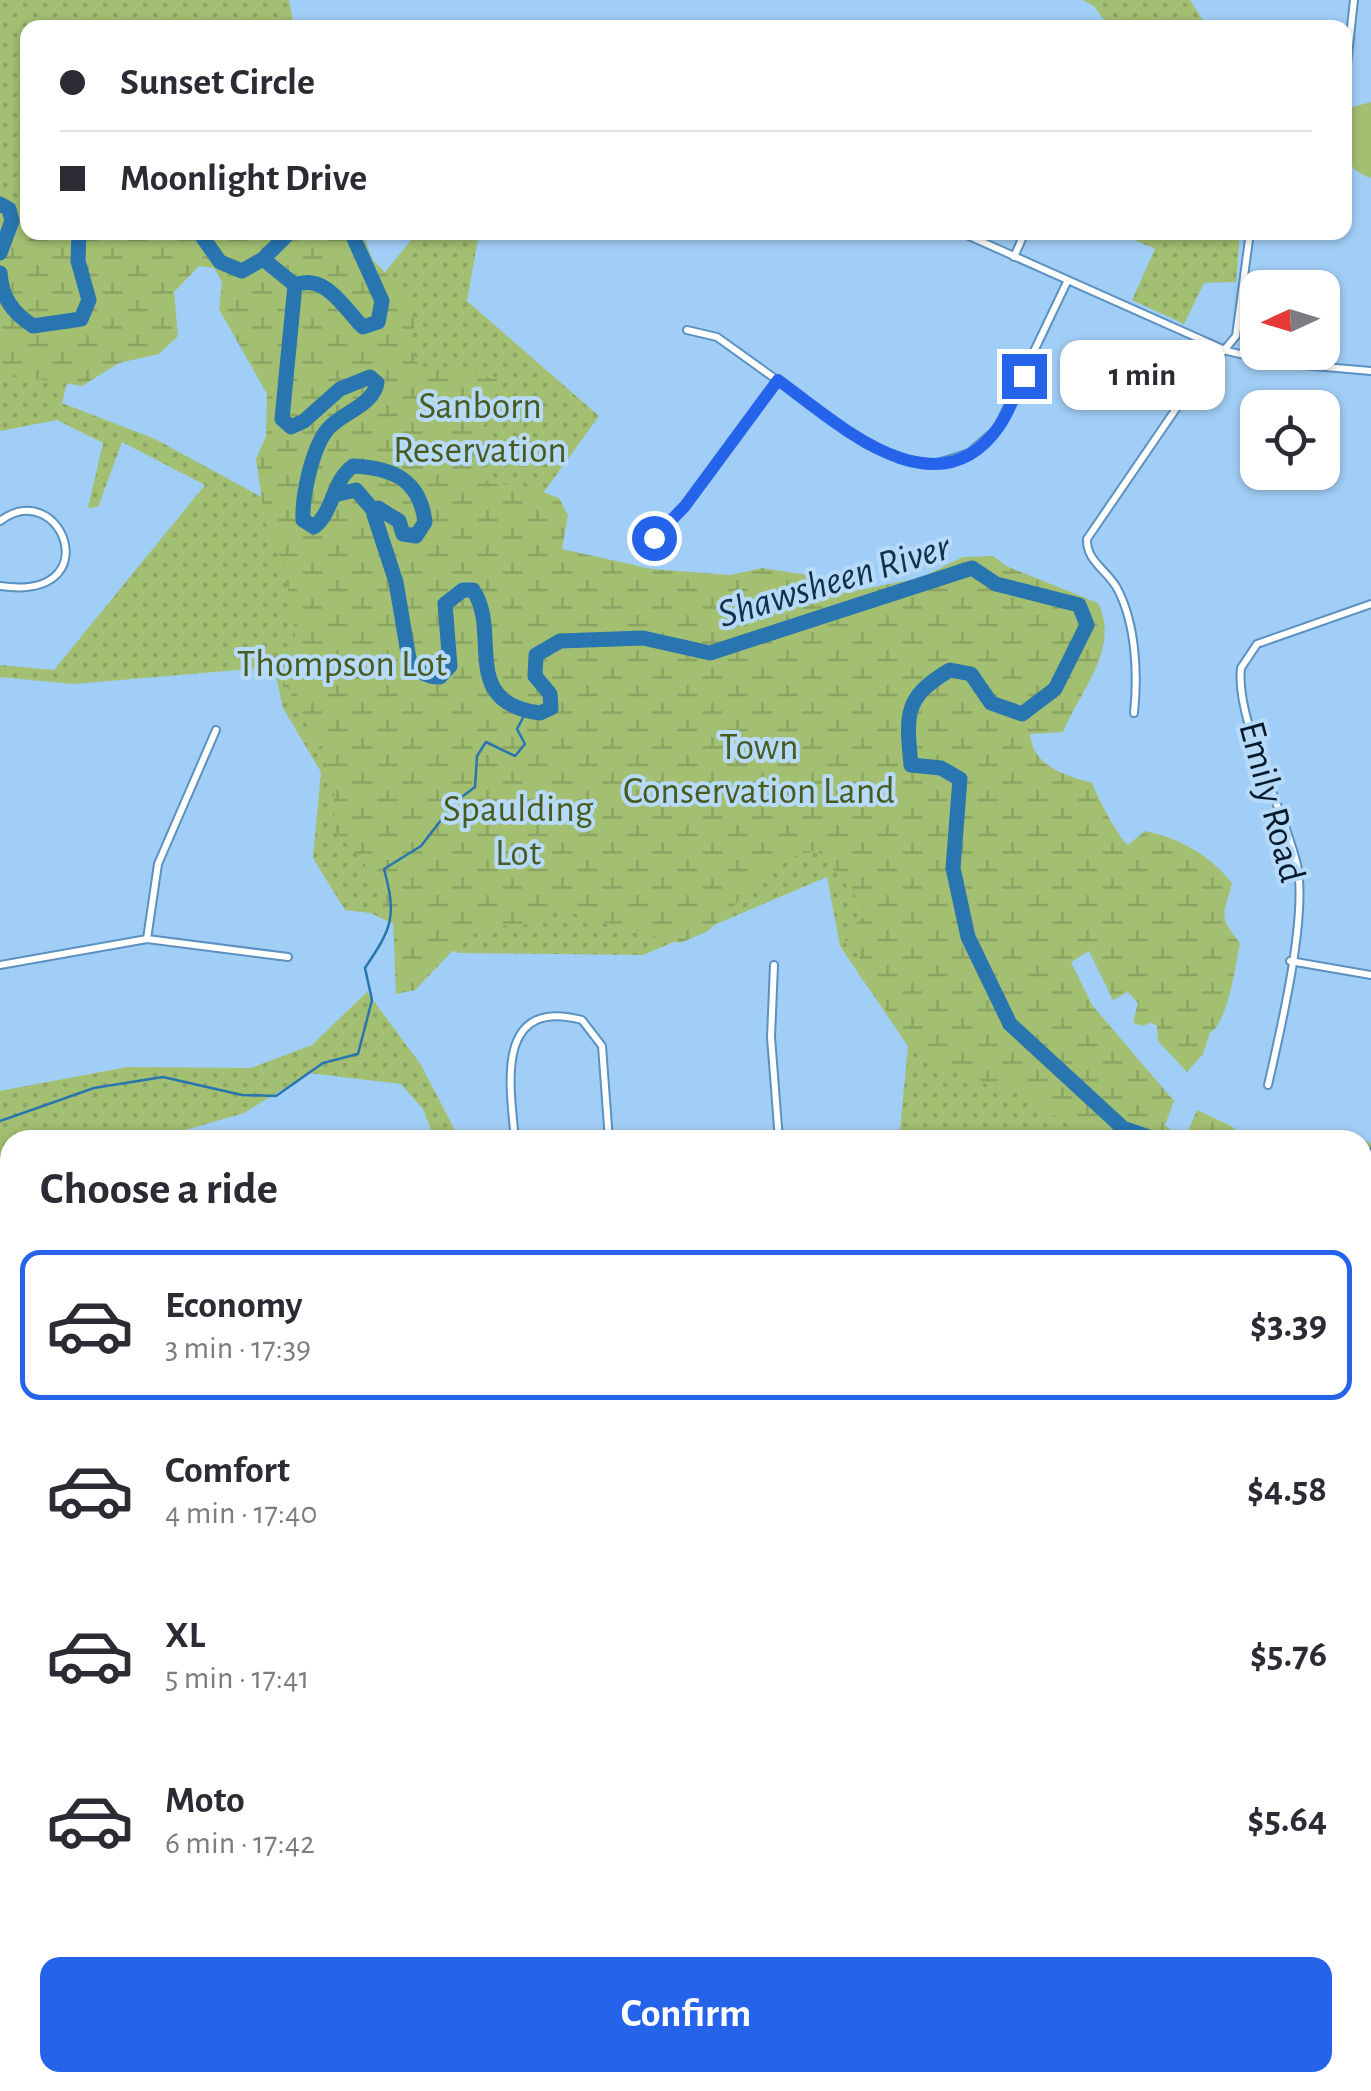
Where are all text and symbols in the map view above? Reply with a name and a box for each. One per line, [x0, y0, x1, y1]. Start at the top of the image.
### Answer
text: Sunset Circle [120, 64, 315, 102]
text: Moonlight Drive [120, 160, 367, 198]
north arrow [1240, 270, 1340, 370]
map controls [1240, 270, 1340, 490]
callout: 1 min [1059, 341, 1224, 411]
route end [1002, 354, 1047, 399]
text: 1 min [1109, 359, 1176, 391]
park label: Sanborn Reservation [393, 388, 567, 470]
button: locate [1240, 390, 1340, 490]
route start [632, 516, 677, 561]
water label: Shawsheen River [713, 526, 956, 635]
park label: Thompson Lot [237, 646, 447, 684]
street label: Emily Road [1231, 717, 1311, 887]
park label: Town Conservation Land [623, 729, 895, 811]
park label: Spaulding Lot [443, 791, 594, 873]
text: Choose a ride [40, 1167, 278, 1212]
icon: car [45, 1280, 135, 1370]
text: Economy [165, 1287, 303, 1325]
text: $3.39 [1250, 1306, 1327, 1344]
text: 3 min · 17:39 [165, 1332, 311, 1364]
icon: car [45, 1445, 135, 1535]
text: Comfort [165, 1452, 290, 1490]
text: $4.58 [1247, 1471, 1327, 1509]
text: 4 min · 17:40 [165, 1497, 317, 1529]
icon: car [45, 1610, 135, 1700]
text: XL [165, 1617, 205, 1655]
text: $5.76 [1250, 1636, 1327, 1674]
text: 5 min · 17:41 [165, 1662, 309, 1694]
icon: car [45, 1775, 135, 1865]
text: Moto [165, 1782, 245, 1820]
text: $5.64 [1247, 1801, 1327, 1839]
text: 6 min · 17:42 [165, 1827, 315, 1859]
button: Confirm [40, 1957, 1332, 2072]

